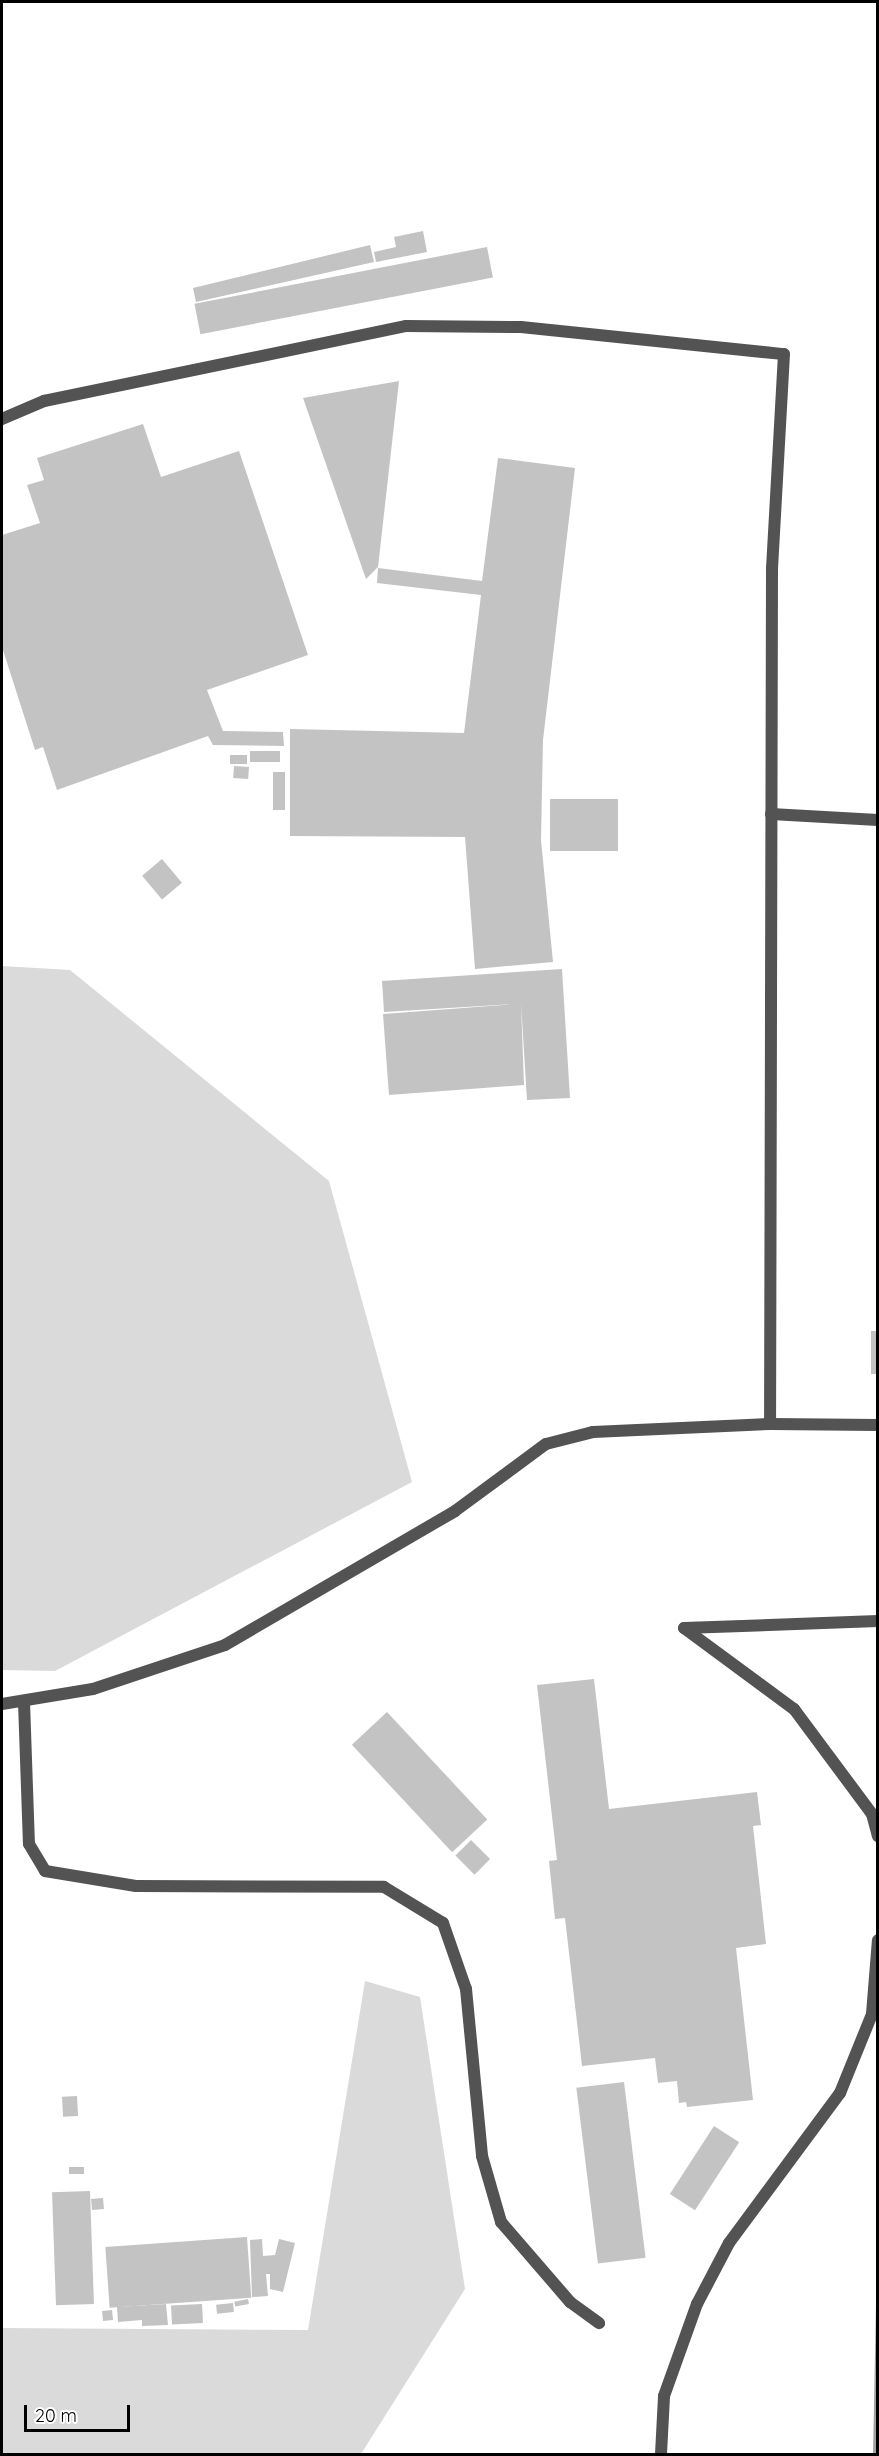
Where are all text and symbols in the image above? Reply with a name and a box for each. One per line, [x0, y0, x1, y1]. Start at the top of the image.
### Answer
scale bar [27, 2393, 134, 2431]
text: 20 m [35, 2404, 77, 2427]

